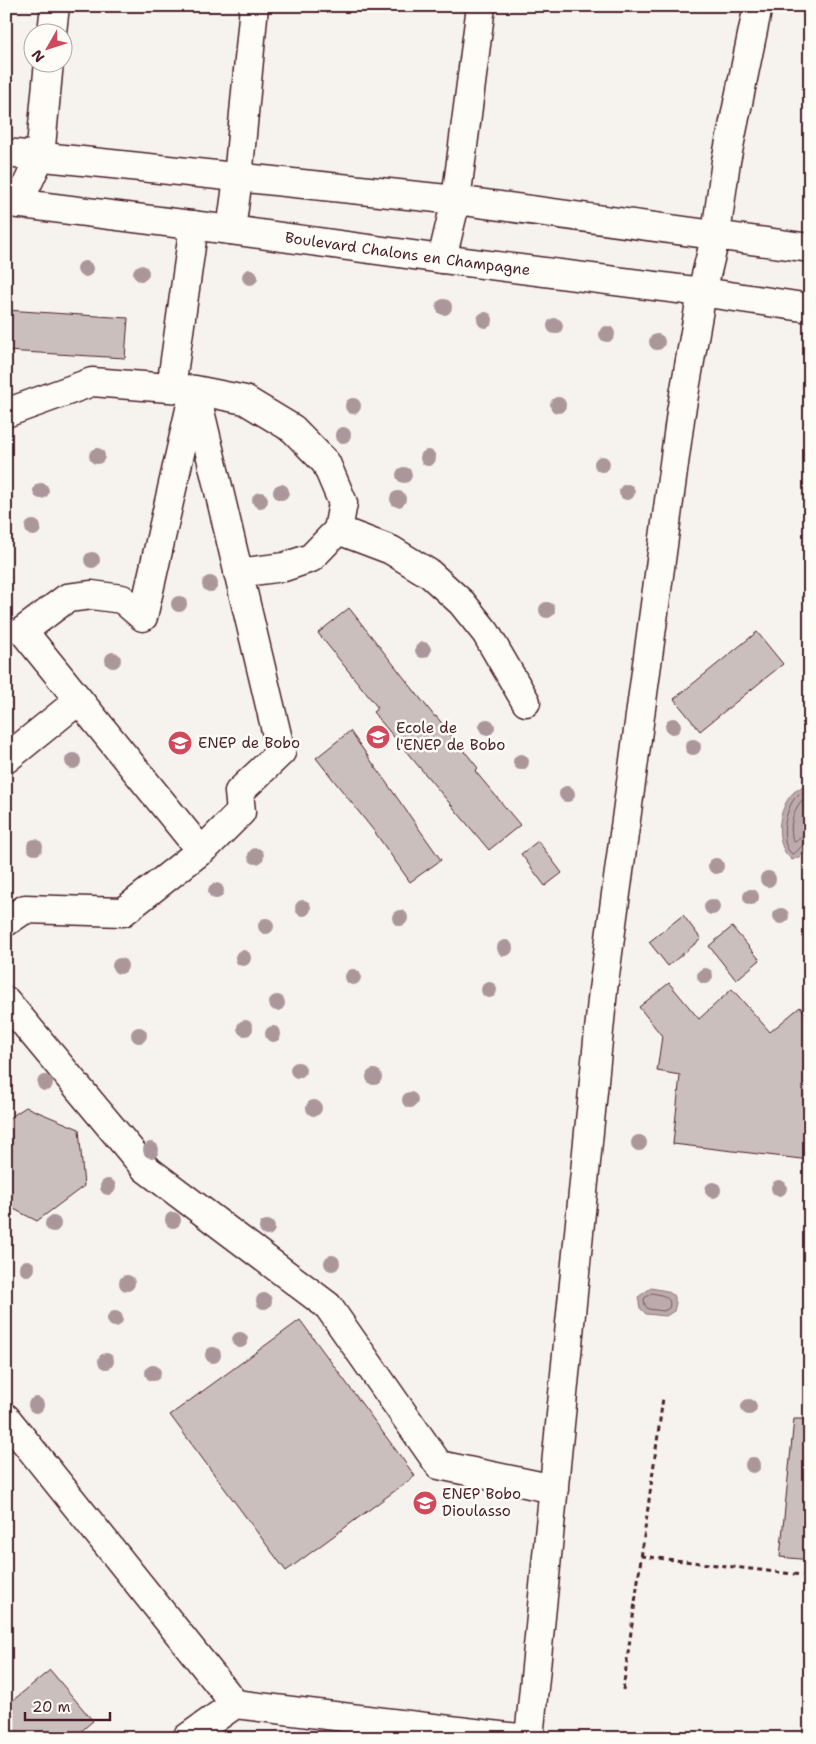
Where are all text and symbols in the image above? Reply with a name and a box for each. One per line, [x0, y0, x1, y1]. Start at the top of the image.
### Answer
north arrow [22, 22, 72, 72]
text: N [27, 46, 48, 66]
street label: Boulevard Chalons en Champagne [284, 228, 531, 280]
place label: Ecole de l'ENEP de Bobo [396, 718, 505, 755]
school or university icon: Ecole de l'ENEP de Bobo [365, 724, 391, 750]
school or university icon: ENEP de Bobo [167, 730, 193, 756]
place label: ENEP de Bobo [198, 733, 300, 753]
place label: ENEP Bobo Dioulasso [442, 1484, 521, 1521]
school or university icon: ENEP Bobo Dioulasso [412, 1490, 438, 1516]
scale bar [25, 1689, 110, 1721]
text: 20 m [32, 1697, 71, 1717]

